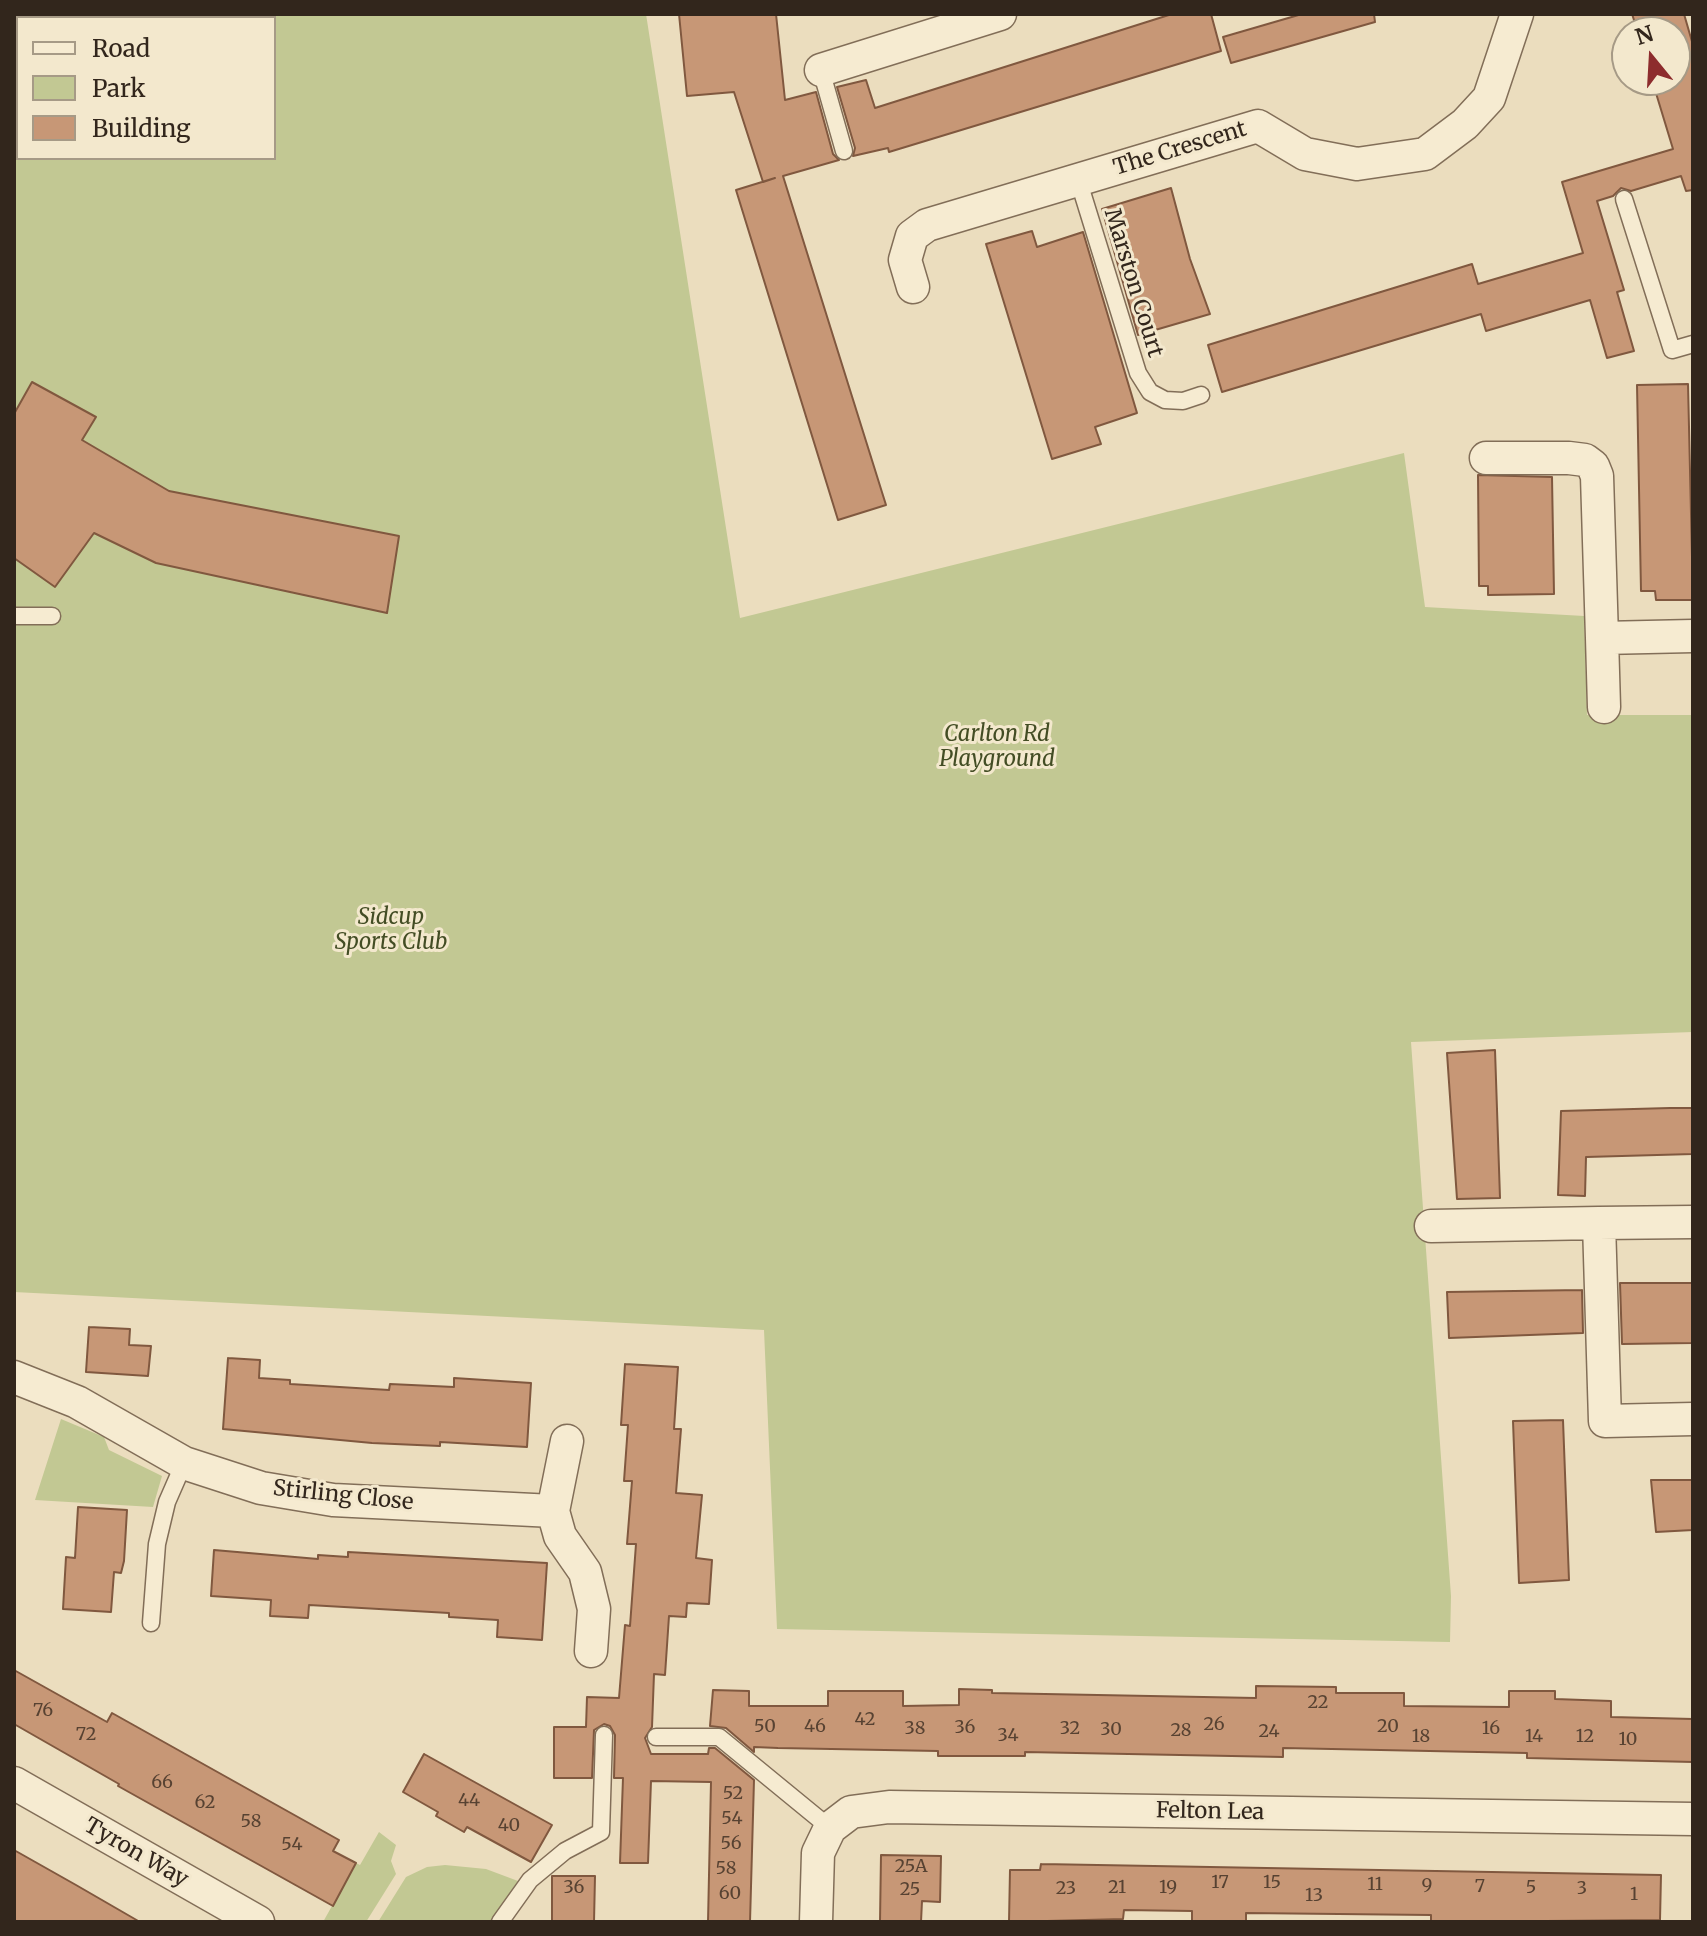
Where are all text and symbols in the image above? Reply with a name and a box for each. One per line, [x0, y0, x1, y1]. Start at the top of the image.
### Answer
legend [16, 16, 276, 160]
north arrow [1611, 16, 1691, 96]
text: N [1632, 19, 1657, 51]
text: Road [92, 33, 150, 64]
text: Park [92, 73, 145, 104]
text: Building [92, 113, 191, 144]
street label: The Crescent [1110, 116, 1250, 182]
street label: Marston Court [1098, 206, 1168, 360]
park label: Carlton Rd Playground [939, 722, 1055, 774]
park label: Sidcup Sports Club [335, 905, 447, 956]
street label: Stirling Close [271, 1475, 415, 1517]
house number: 22 [1307, 1692, 1329, 1714]
house number: 76 [33, 1700, 53, 1722]
house number: 42 [855, 1709, 875, 1731]
house number: 26 [1203, 1714, 1225, 1736]
house number: 50 [754, 1716, 776, 1738]
house number: 46 [804, 1716, 826, 1738]
house number: 20 [1377, 1716, 1399, 1738]
house number: 36 [955, 1717, 975, 1739]
house number: 38 [905, 1718, 925, 1740]
house number: 32 [1060, 1718, 1080, 1740]
house number: 16 [1482, 1718, 1500, 1740]
house number: 30 [1100, 1719, 1122, 1741]
house number: 28 [1170, 1720, 1192, 1742]
house number: 24 [1258, 1721, 1280, 1743]
house number: 72 [76, 1724, 96, 1746]
house number: 34 [997, 1725, 1019, 1747]
house number: 18 [1412, 1726, 1430, 1748]
house number: 14 [1525, 1726, 1543, 1748]
house number: 12 [1576, 1726, 1594, 1748]
house number: 10 [1619, 1729, 1637, 1751]
house number: 66 [151, 1772, 173, 1794]
house number: 52 [723, 1783, 743, 1805]
house number: 44 [458, 1790, 480, 1812]
house number: 62 [195, 1792, 215, 1814]
street label: Felton Lea [1156, 1798, 1264, 1826]
house number: 54 [721, 1808, 743, 1830]
house number: 58 [241, 1811, 261, 1833]
street label: Tyron Way [79, 1813, 193, 1893]
house number: 40 [498, 1815, 520, 1837]
house number: 56 [720, 1833, 742, 1855]
house number: 54 [281, 1834, 303, 1856]
house number: 25A [895, 1856, 927, 1878]
house number: 58 [716, 1858, 736, 1880]
house number: 17 [1211, 1872, 1229, 1894]
house number: 15 [1263, 1872, 1281, 1894]
house number: 11 [1367, 1874, 1383, 1896]
house number: 9 [1422, 1875, 1432, 1897]
house number: 7 [1475, 1876, 1485, 1898]
house number: 36 [564, 1877, 584, 1899]
house number: 21 [1108, 1877, 1126, 1899]
house number: 19 [1159, 1877, 1177, 1899]
house number: 5 [1526, 1877, 1536, 1899]
house number: 23 [1056, 1878, 1076, 1900]
house number: 3 [1577, 1878, 1587, 1900]
house number: 25 [900, 1879, 920, 1901]
house number: 60 [719, 1883, 741, 1905]
house number: 1 [1630, 1884, 1638, 1906]
house number: 13 [1305, 1885, 1323, 1907]

